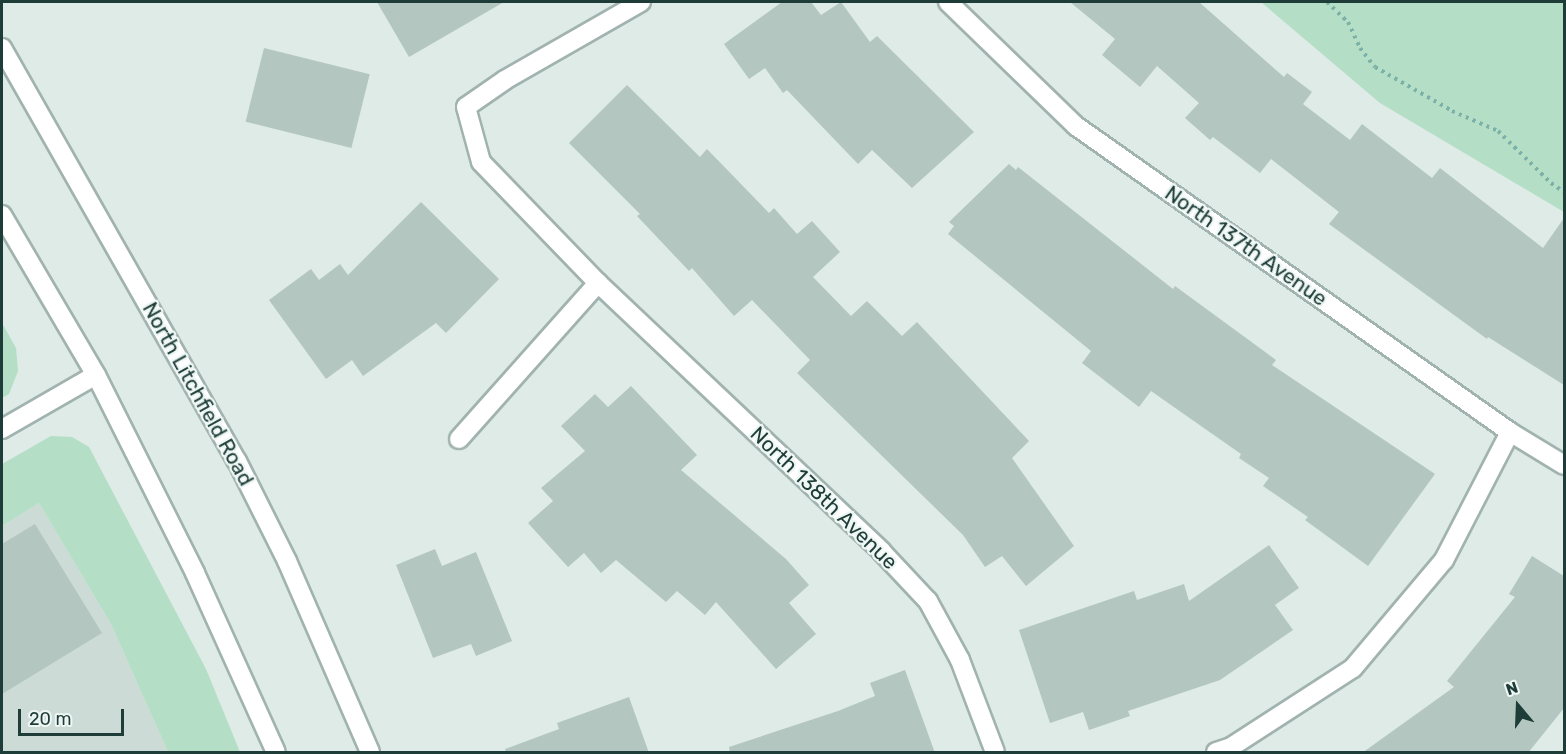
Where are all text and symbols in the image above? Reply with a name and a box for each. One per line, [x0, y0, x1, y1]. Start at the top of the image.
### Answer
street label: North 137th Avenue [1160, 180, 1332, 312]
street label: North Litchfield Road [137, 298, 259, 490]
street label: North 138th Avenue [745, 421, 903, 575]
north arrow [1488, 676, 1548, 736]
text: N [1503, 678, 1521, 699]
scale bar [21, 697, 128, 735]
text: 20 m [29, 708, 71, 730]

